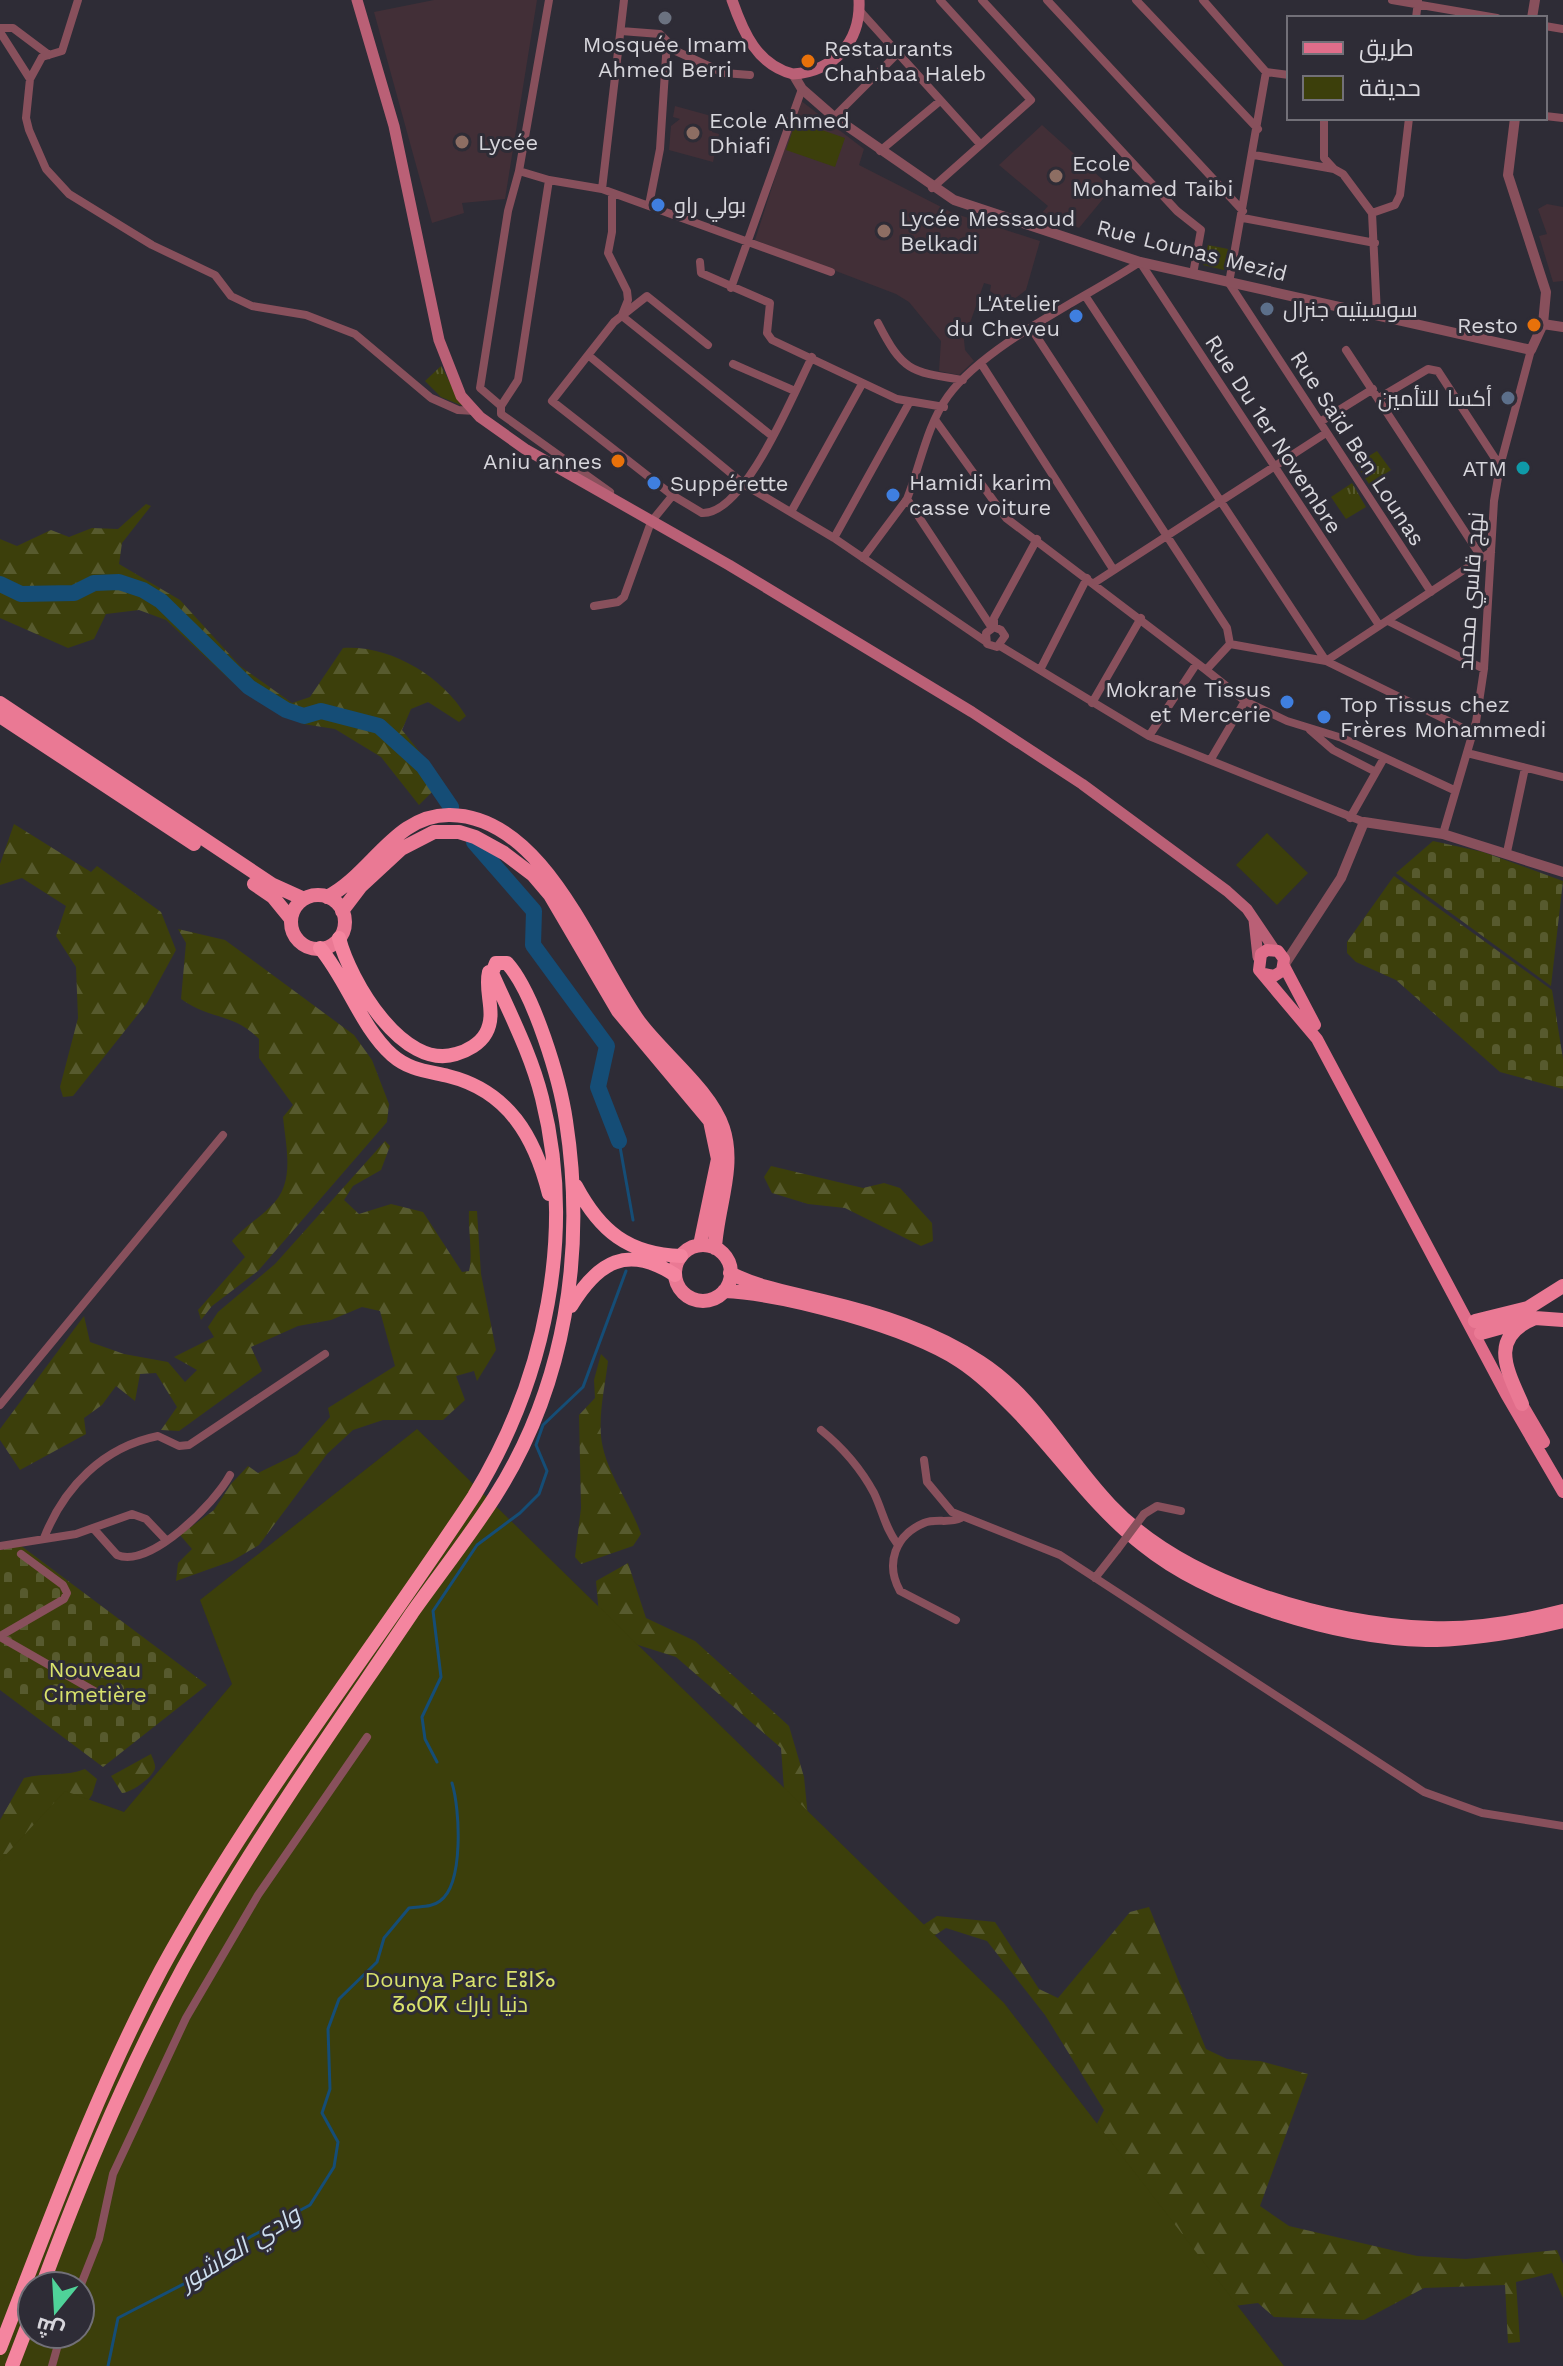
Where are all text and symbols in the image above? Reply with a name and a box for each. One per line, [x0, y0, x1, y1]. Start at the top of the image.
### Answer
marker: Mosquée Imam Ahmed Berri [656, 9, 674, 27]
legend [1287, 16, 1547, 120]
place label: Mosquée Imam Ahmed Berri [583, 32, 747, 82]
text: طريق [1359, 34, 1414, 63]
place label: Restaurants Chahbaa Haleb [824, 36, 986, 86]
marker: Restaurants Chahbaa Haleb [799, 52, 817, 70]
text: حديقة [1359, 74, 1421, 102]
place label: Ecole Ahmed Dhiafi [709, 108, 850, 158]
marker: Ecole Ahmed Dhiafi [684, 124, 702, 142]
place label: Lycée [478, 130, 538, 155]
marker: Lycée [453, 133, 471, 151]
place label: Ecole Mohamed Taibi [1072, 151, 1233, 201]
marker: Ecole Mohamed Taibi [1047, 167, 1065, 185]
place label: بولي راو [674, 193, 746, 222]
marker: بولي راو [649, 196, 667, 214]
place label: Lycée Messaoud Belkadi [900, 206, 1075, 256]
street label: Rue Lounas Mezid [1094, 215, 1290, 286]
marker: Lycée Messaoud Belkadi [875, 222, 893, 240]
place label: L'Atelier du Cheveu [946, 291, 1060, 341]
place label: سوسيتيه جنرال [1283, 297, 1418, 322]
marker: سوسيتيه جنرال [1258, 300, 1276, 318]
marker: L'Atelier du Cheveu [1067, 307, 1085, 325]
place label: Resto [1457, 313, 1518, 338]
marker: Resto [1525, 316, 1543, 334]
street label: Rue Du 1er Novembre [1200, 330, 1347, 538]
street label: Rue Saïd Ben Lounas [1285, 346, 1430, 550]
place label: أكسا للتأمين [1378, 385, 1492, 412]
marker: أكسا للتأمين [1499, 389, 1517, 407]
place label: Aniu annes [483, 449, 602, 474]
marker: Aniu annes [609, 452, 627, 470]
place label: ATM [1462, 456, 1507, 481]
marker: ATM [1514, 459, 1532, 477]
place label: Hamidi karim casse voiture [909, 470, 1052, 520]
place label: Suppérette [670, 471, 789, 496]
marker: Suppérette [645, 474, 663, 492]
marker: Hamidi karim casse voiture [884, 486, 902, 504]
street label: نهج قاسي محمد [1452, 511, 1492, 671]
place label: Mokrane Tissus et Mercerie [1105, 677, 1271, 727]
place label: Top Tissus chez Frères Mohammedi [1340, 692, 1546, 742]
marker: Mokrane Tissus et Mercerie [1278, 693, 1296, 711]
marker: Top Tissus chez Frères Mohammedi [1315, 708, 1333, 726]
park label: Nouveau Cimetière [43, 1657, 147, 1707]
park label: Dounya Parc ⴹⵓⵏⵢⴰ ⵒⴰⵔⴽ دنيا بارك [364, 1967, 556, 2017]
water label: وادي العاشور [172, 2199, 309, 2302]
north arrow [16, 2270, 96, 2350]
text: ش [33, 2311, 68, 2345]

